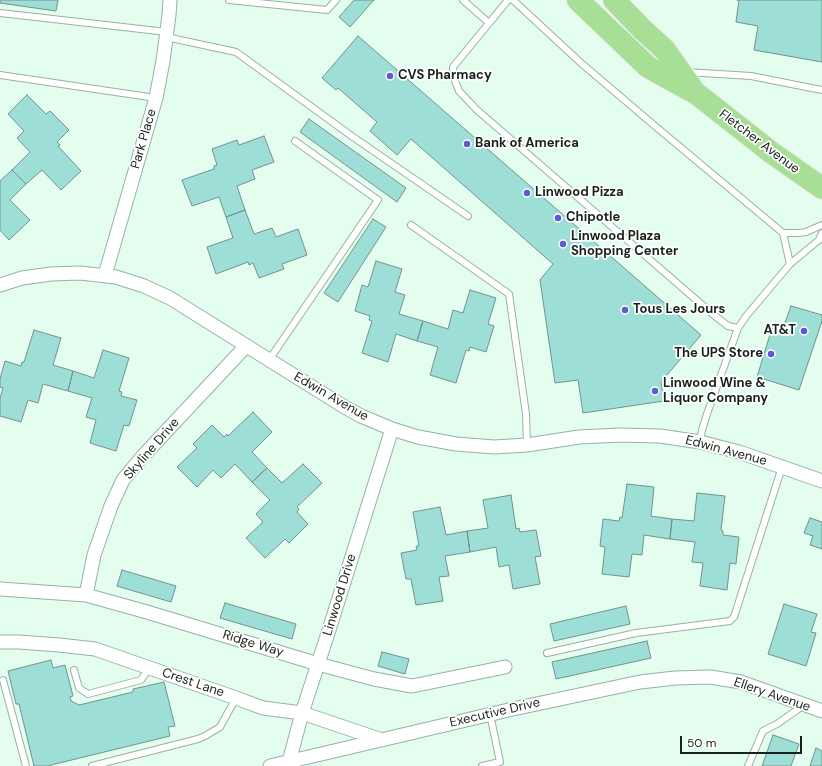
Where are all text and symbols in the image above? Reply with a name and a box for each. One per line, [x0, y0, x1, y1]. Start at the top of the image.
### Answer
place label: CVS Pharmacy [398, 68, 492, 84]
marker: CVS Pharmacy [385, 71, 395, 81]
street label: Park Place [128, 107, 160, 171]
street label: Fletcher Avenue [716, 107, 802, 177]
place label: Bank of America [475, 136, 579, 152]
marker: Bank of America [462, 139, 472, 149]
place label: Linwood Pizza [535, 185, 624, 201]
marker: Linwood Pizza [522, 188, 532, 198]
place label: Chipotle [566, 210, 620, 226]
marker: Chipotle [553, 213, 563, 223]
place label: Linwood Plaza Shopping Center [571, 229, 678, 260]
marker: Linwood Plaza Shopping Center [558, 239, 568, 249]
place label: Tous Les Jours [633, 302, 725, 318]
marker: Tous Les Jours [620, 305, 630, 315]
place label: AT&T [763, 323, 796, 339]
marker: AT&T [799, 326, 809, 336]
place label: The UPS Store [674, 346, 763, 362]
marker: The UPS Store [766, 349, 776, 359]
street label: Edwin Avenue [291, 369, 371, 425]
place label: Linwood Wine & Liquor Company [663, 376, 768, 407]
marker: Linwood Wine & Liquor Company [650, 386, 660, 396]
street label: Skyline Drive [121, 415, 183, 483]
street label: Edwin Avenue [684, 433, 768, 469]
street label: Linwood Drive [320, 552, 360, 638]
street label: Ridge Way [221, 627, 285, 661]
street label: Crest Lane [160, 665, 226, 701]
street label: Ellery Avenue [732, 675, 812, 715]
street label: Executive Drive [448, 695, 542, 731]
scale bar [682, 728, 804, 754]
text: 50 m [687, 735, 716, 751]

